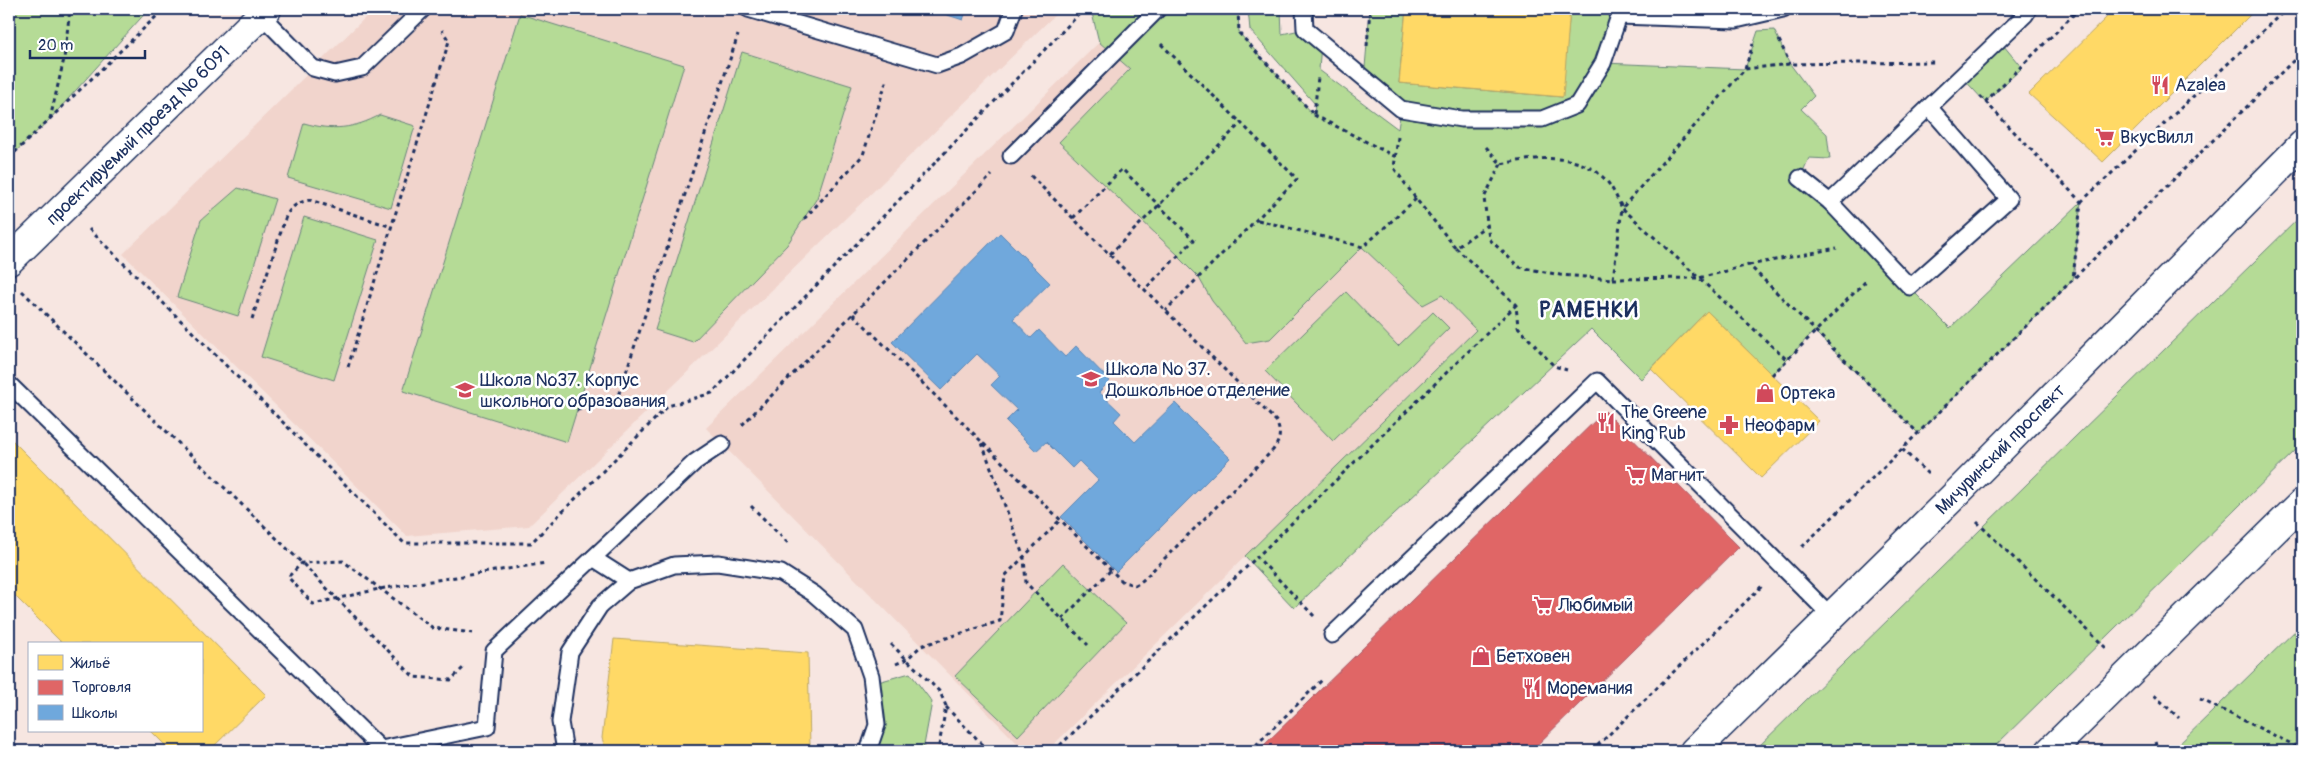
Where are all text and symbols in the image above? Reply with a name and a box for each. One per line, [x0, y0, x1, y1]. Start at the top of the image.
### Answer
scale bar [30, 28, 145, 60]
text: 20 m [38, 36, 73, 55]
street label: проектируемый проезд № 6091 [41, 40, 235, 230]
restaurant icon: Azalea [2149, 74, 2171, 96]
place label: Azalea [2175, 74, 2226, 97]
supermarket icon: ВкусВилл [2094, 126, 2116, 148]
place label: ВкусВилл [2120, 126, 2193, 149]
district label: РАМЕНКИ [1539, 296, 1639, 324]
place label: Школа № 37. Дошкольное отделение [1105, 358, 1290, 402]
school or university icon: Школа № 37. Дошкольное отделение [1080, 368, 1102, 390]
place label: Школа №37. Корпус школьного образования [480, 369, 666, 413]
school or university icon: Школа №37. Корпус школьного образования [454, 379, 476, 401]
street label: Мичуринский проспект [1930, 379, 2070, 519]
shop icon: Ортека [1754, 382, 1776, 404]
place label: Ортека [1780, 382, 1835, 405]
place label: The Greene King Pub [1621, 401, 1707, 445]
restaurant icon: The Greene King Pub [1595, 411, 1617, 433]
pharmacy icon: Неофарм [1718, 414, 1740, 436]
place label: Неофарм [1744, 414, 1815, 437]
supermarket icon: Магнит [1625, 464, 1647, 486]
place label: Магнит [1651, 464, 1704, 487]
supermarket icon: Любимый [1532, 594, 1554, 616]
place label: Любимый [1557, 594, 1633, 617]
legend [28, 642, 202, 732]
shop icon: Бетховен [1470, 645, 1492, 667]
place label: Бетховен [1496, 645, 1570, 668]
text: Жильё [70, 654, 111, 673]
restaurant icon: Моремания [1521, 677, 1543, 699]
place label: Моремания [1547, 677, 1633, 700]
text: Торговля [72, 678, 131, 697]
text: Школы [72, 704, 118, 723]

